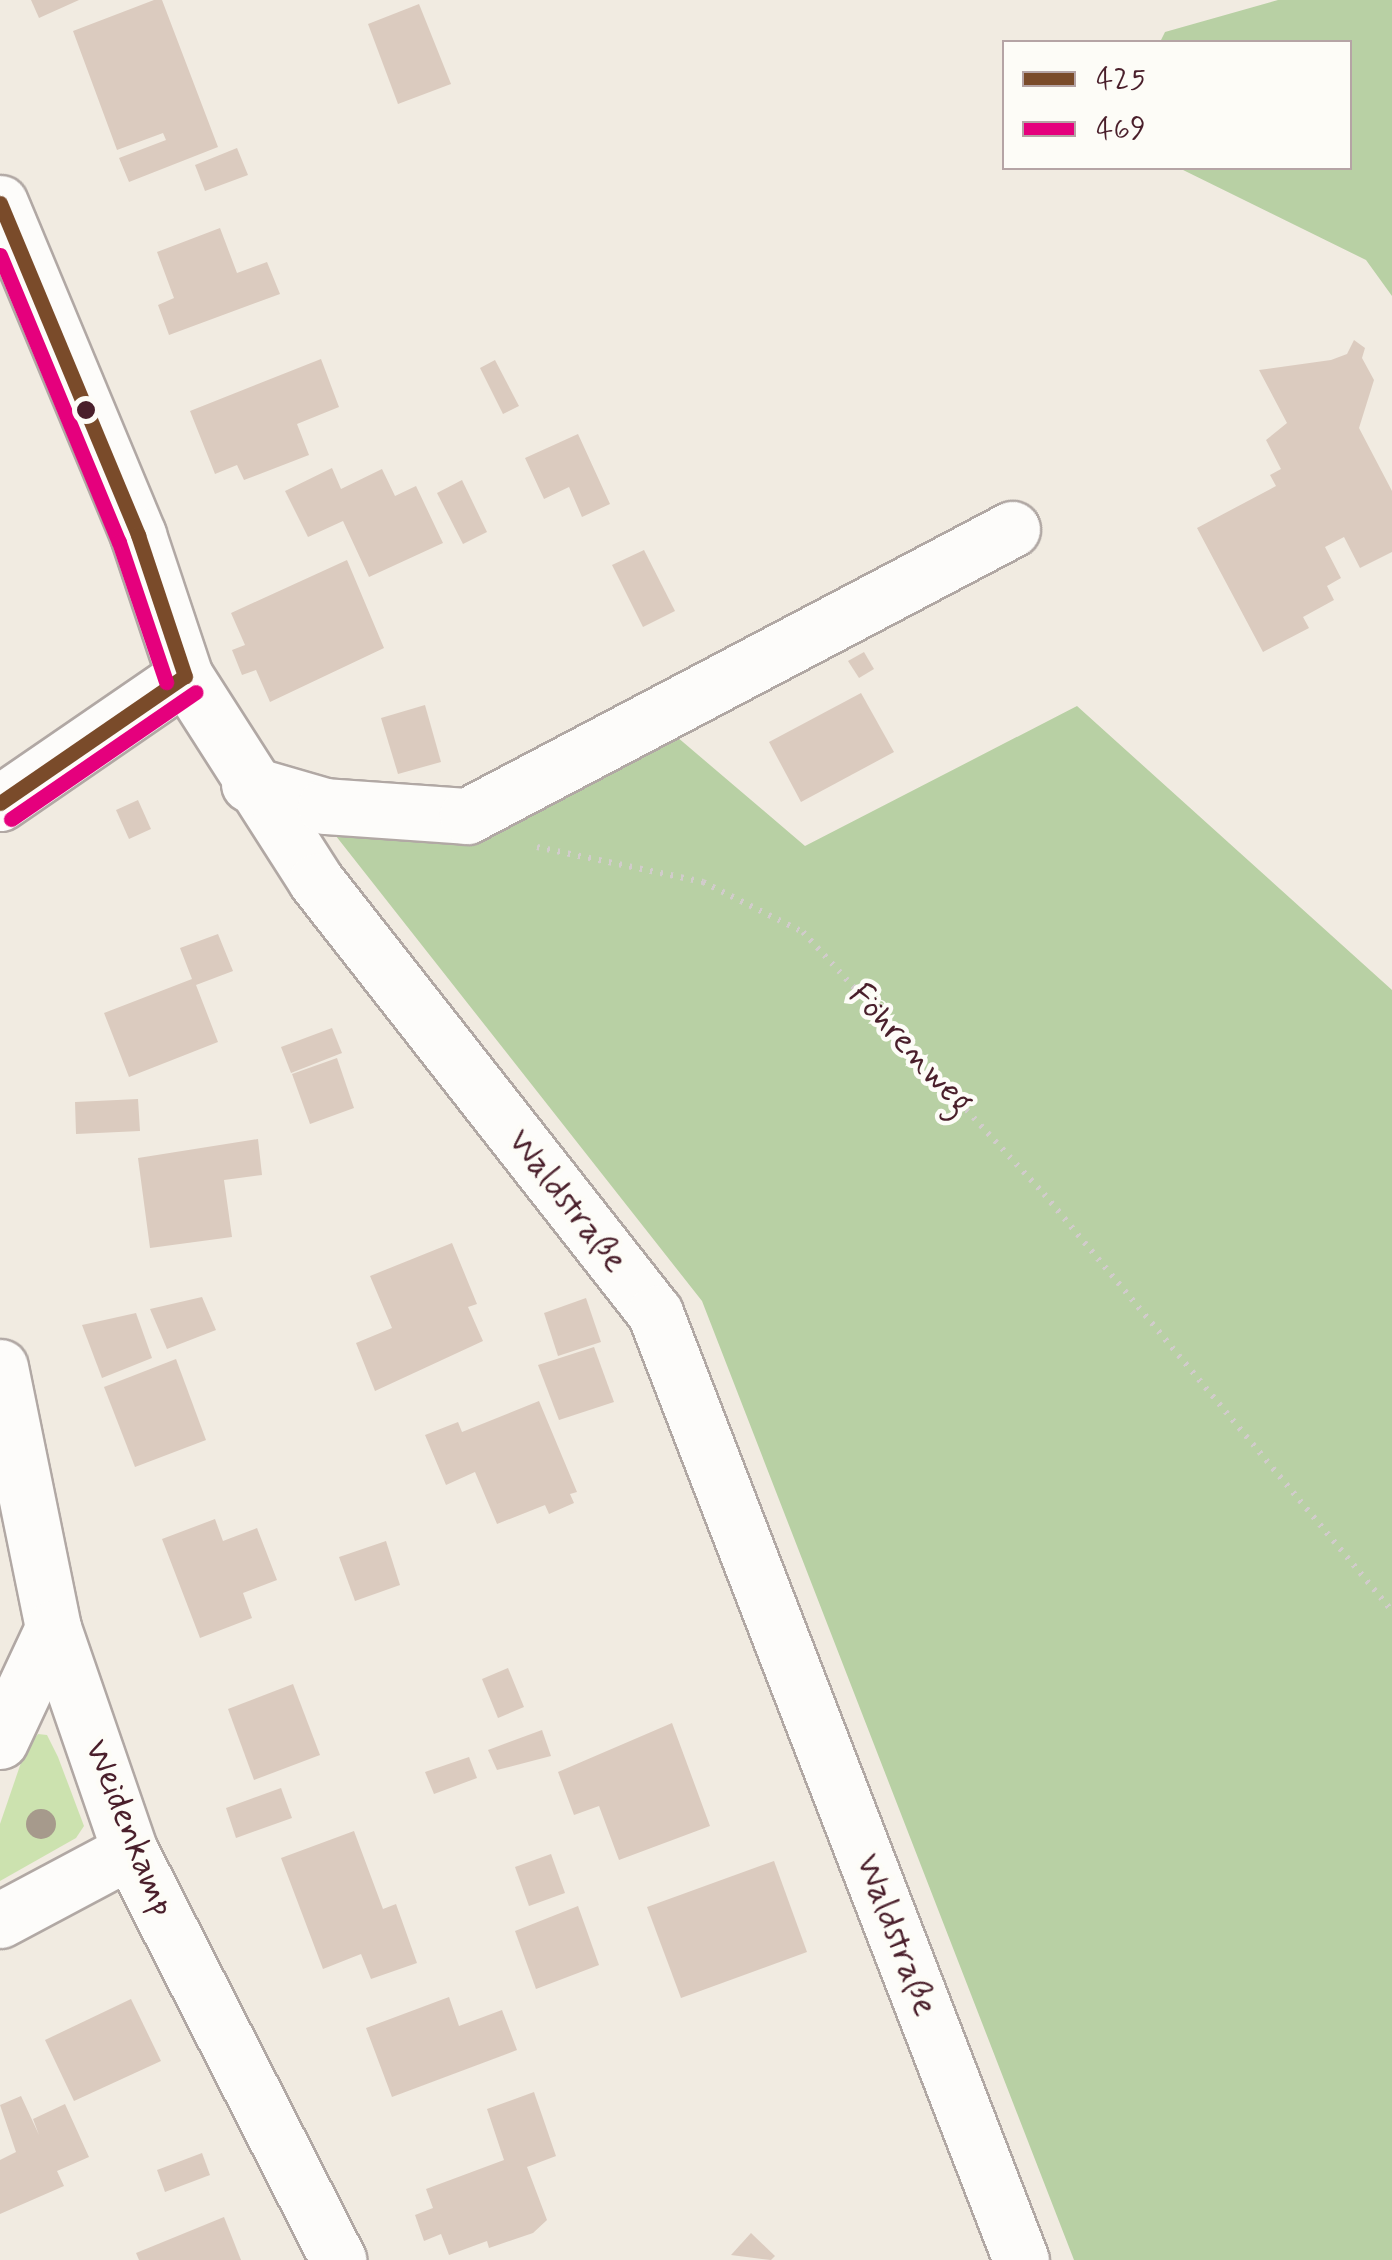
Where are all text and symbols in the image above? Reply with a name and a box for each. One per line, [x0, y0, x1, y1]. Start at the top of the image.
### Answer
legend [1002, 40, 1352, 170]
text: 425 [1096, 60, 1146, 99]
text: 469 [1096, 110, 1146, 149]
unlabelled marker [76, 400, 96, 420]
street label: Föhrenweg [840, 975, 982, 1123]
street label: Waldstraße [498, 1121, 636, 1281]
street label: Weidenkamp [75, 1734, 183, 1922]
street label: Waldstraße [846, 1848, 946, 2022]

